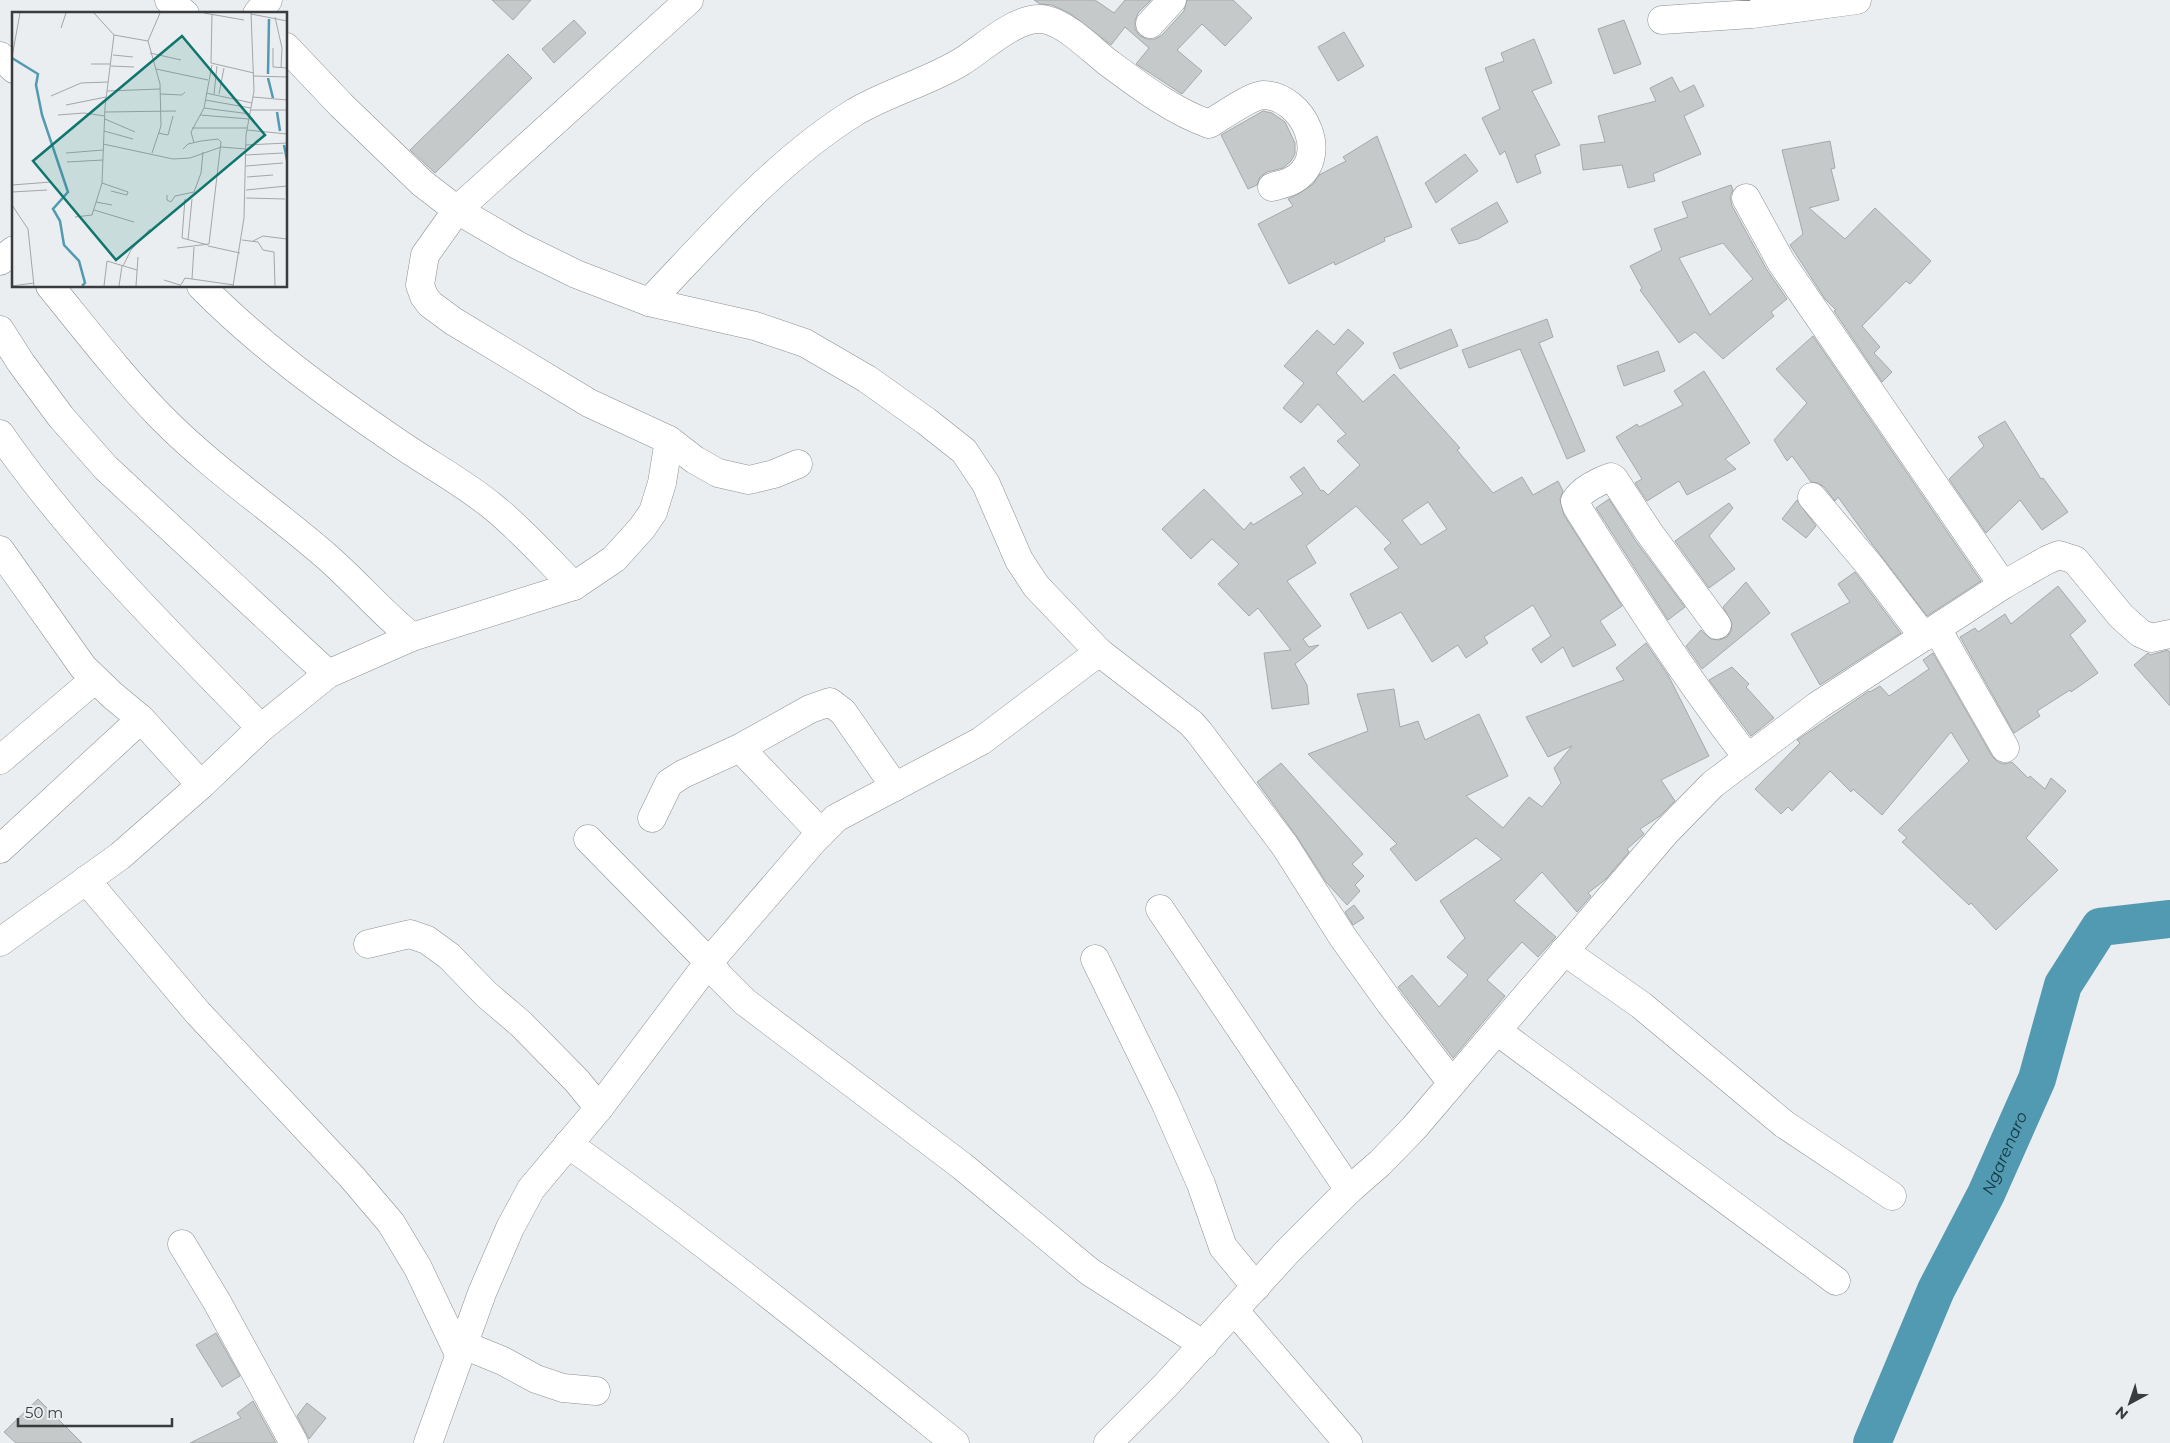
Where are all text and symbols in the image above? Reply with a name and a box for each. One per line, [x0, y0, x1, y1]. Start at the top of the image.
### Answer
inset map [12, 12, 288, 288]
water label: Ngarenaro [1978, 1109, 2031, 1197]
north arrow [2105, 1378, 2155, 1428]
scale bar [18, 1396, 171, 1428]
text: N [2112, 1402, 2132, 1423]
text: 50 m [25, 1403, 63, 1422]

